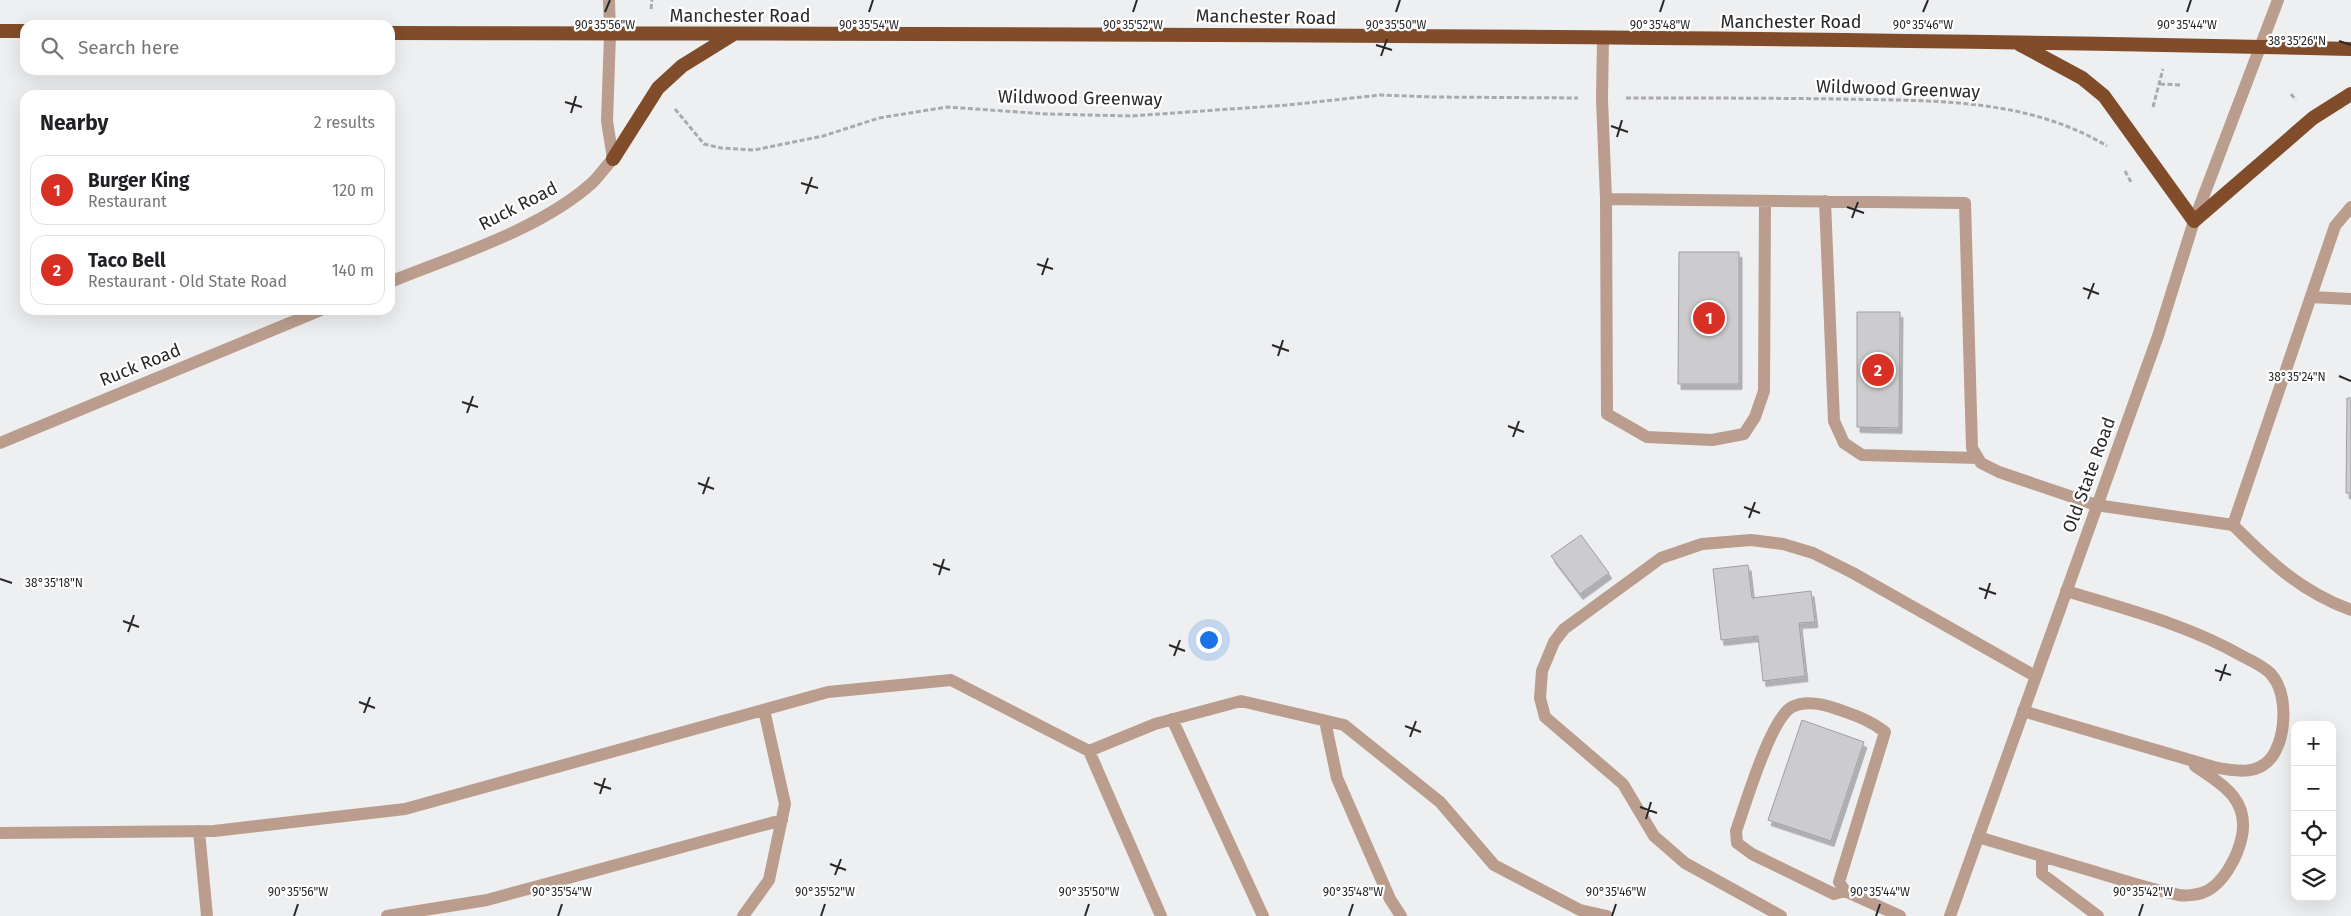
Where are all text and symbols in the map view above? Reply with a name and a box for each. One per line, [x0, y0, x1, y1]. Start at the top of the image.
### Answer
street label: Manchester Road [670, 5, 810, 27]
street label: Manchester Road [1195, 5, 1337, 29]
street label: Manchester Road [1721, 11, 1861, 33]
text: 90°35'56"W [575, 18, 635, 32]
text: 90°35'54"W [839, 18, 899, 32]
text: 90°35'52"W [1103, 18, 1163, 32]
text: 90°35'50"W [1366, 18, 1426, 32]
text: 90°35'48"W [1630, 18, 1690, 32]
text: 90°35'46"W [1893, 18, 1953, 32]
text: 90°35'44"W [2157, 18, 2217, 32]
search box [20, 20, 395, 75]
icon: search [38, 34, 66, 62]
text: 38°35'26"N [2268, 34, 2326, 48]
text: Search here [78, 36, 179, 59]
street label: Wildwood Greenway [1815, 75, 1981, 103]
street label: Wildwood Greenway [998, 86, 1163, 110]
text: Nearby [40, 110, 108, 136]
text: 2 results [314, 113, 375, 132]
text: Burger King [88, 169, 189, 192]
street label: Ruck Road [475, 177, 561, 235]
text: 1 [53, 181, 61, 200]
text: 120 m [332, 181, 374, 200]
text: Restaurant [88, 192, 167, 211]
text: Taco Bell [88, 249, 166, 272]
text: 2 [53, 261, 61, 280]
text: 140 m [332, 261, 374, 280]
text: Restaurant · Old State Road [88, 272, 287, 291]
pin: 1 [1693, 299, 1725, 337]
street label: Ruck Road [96, 339, 184, 391]
pin: 2 [1862, 351, 1894, 389]
text: 38°35'24"N [2268, 370, 2326, 384]
street label: Old State Road [2058, 414, 2120, 536]
text: 38°35'18"N [25, 576, 83, 590]
your location [1196, 627, 1222, 653]
map controls [2291, 721, 2336, 901]
button: + [2291, 721, 2336, 766]
button: − [2291, 766, 2336, 811]
button: locate [2291, 811, 2336, 856]
button: layers [2291, 856, 2336, 901]
text: 90°35'56"W [268, 885, 328, 899]
text: 90°35'54"W [532, 885, 592, 899]
text: 90°35'52"W [795, 885, 855, 899]
text: 90°35'50"W [1059, 885, 1119, 899]
text: 90°35'48"W [1323, 885, 1383, 899]
text: 90°35'46"W [1586, 885, 1646, 899]
text: 90°35'44"W [1850, 885, 1910, 899]
text: 90°35'42"W [2113, 885, 2173, 899]

